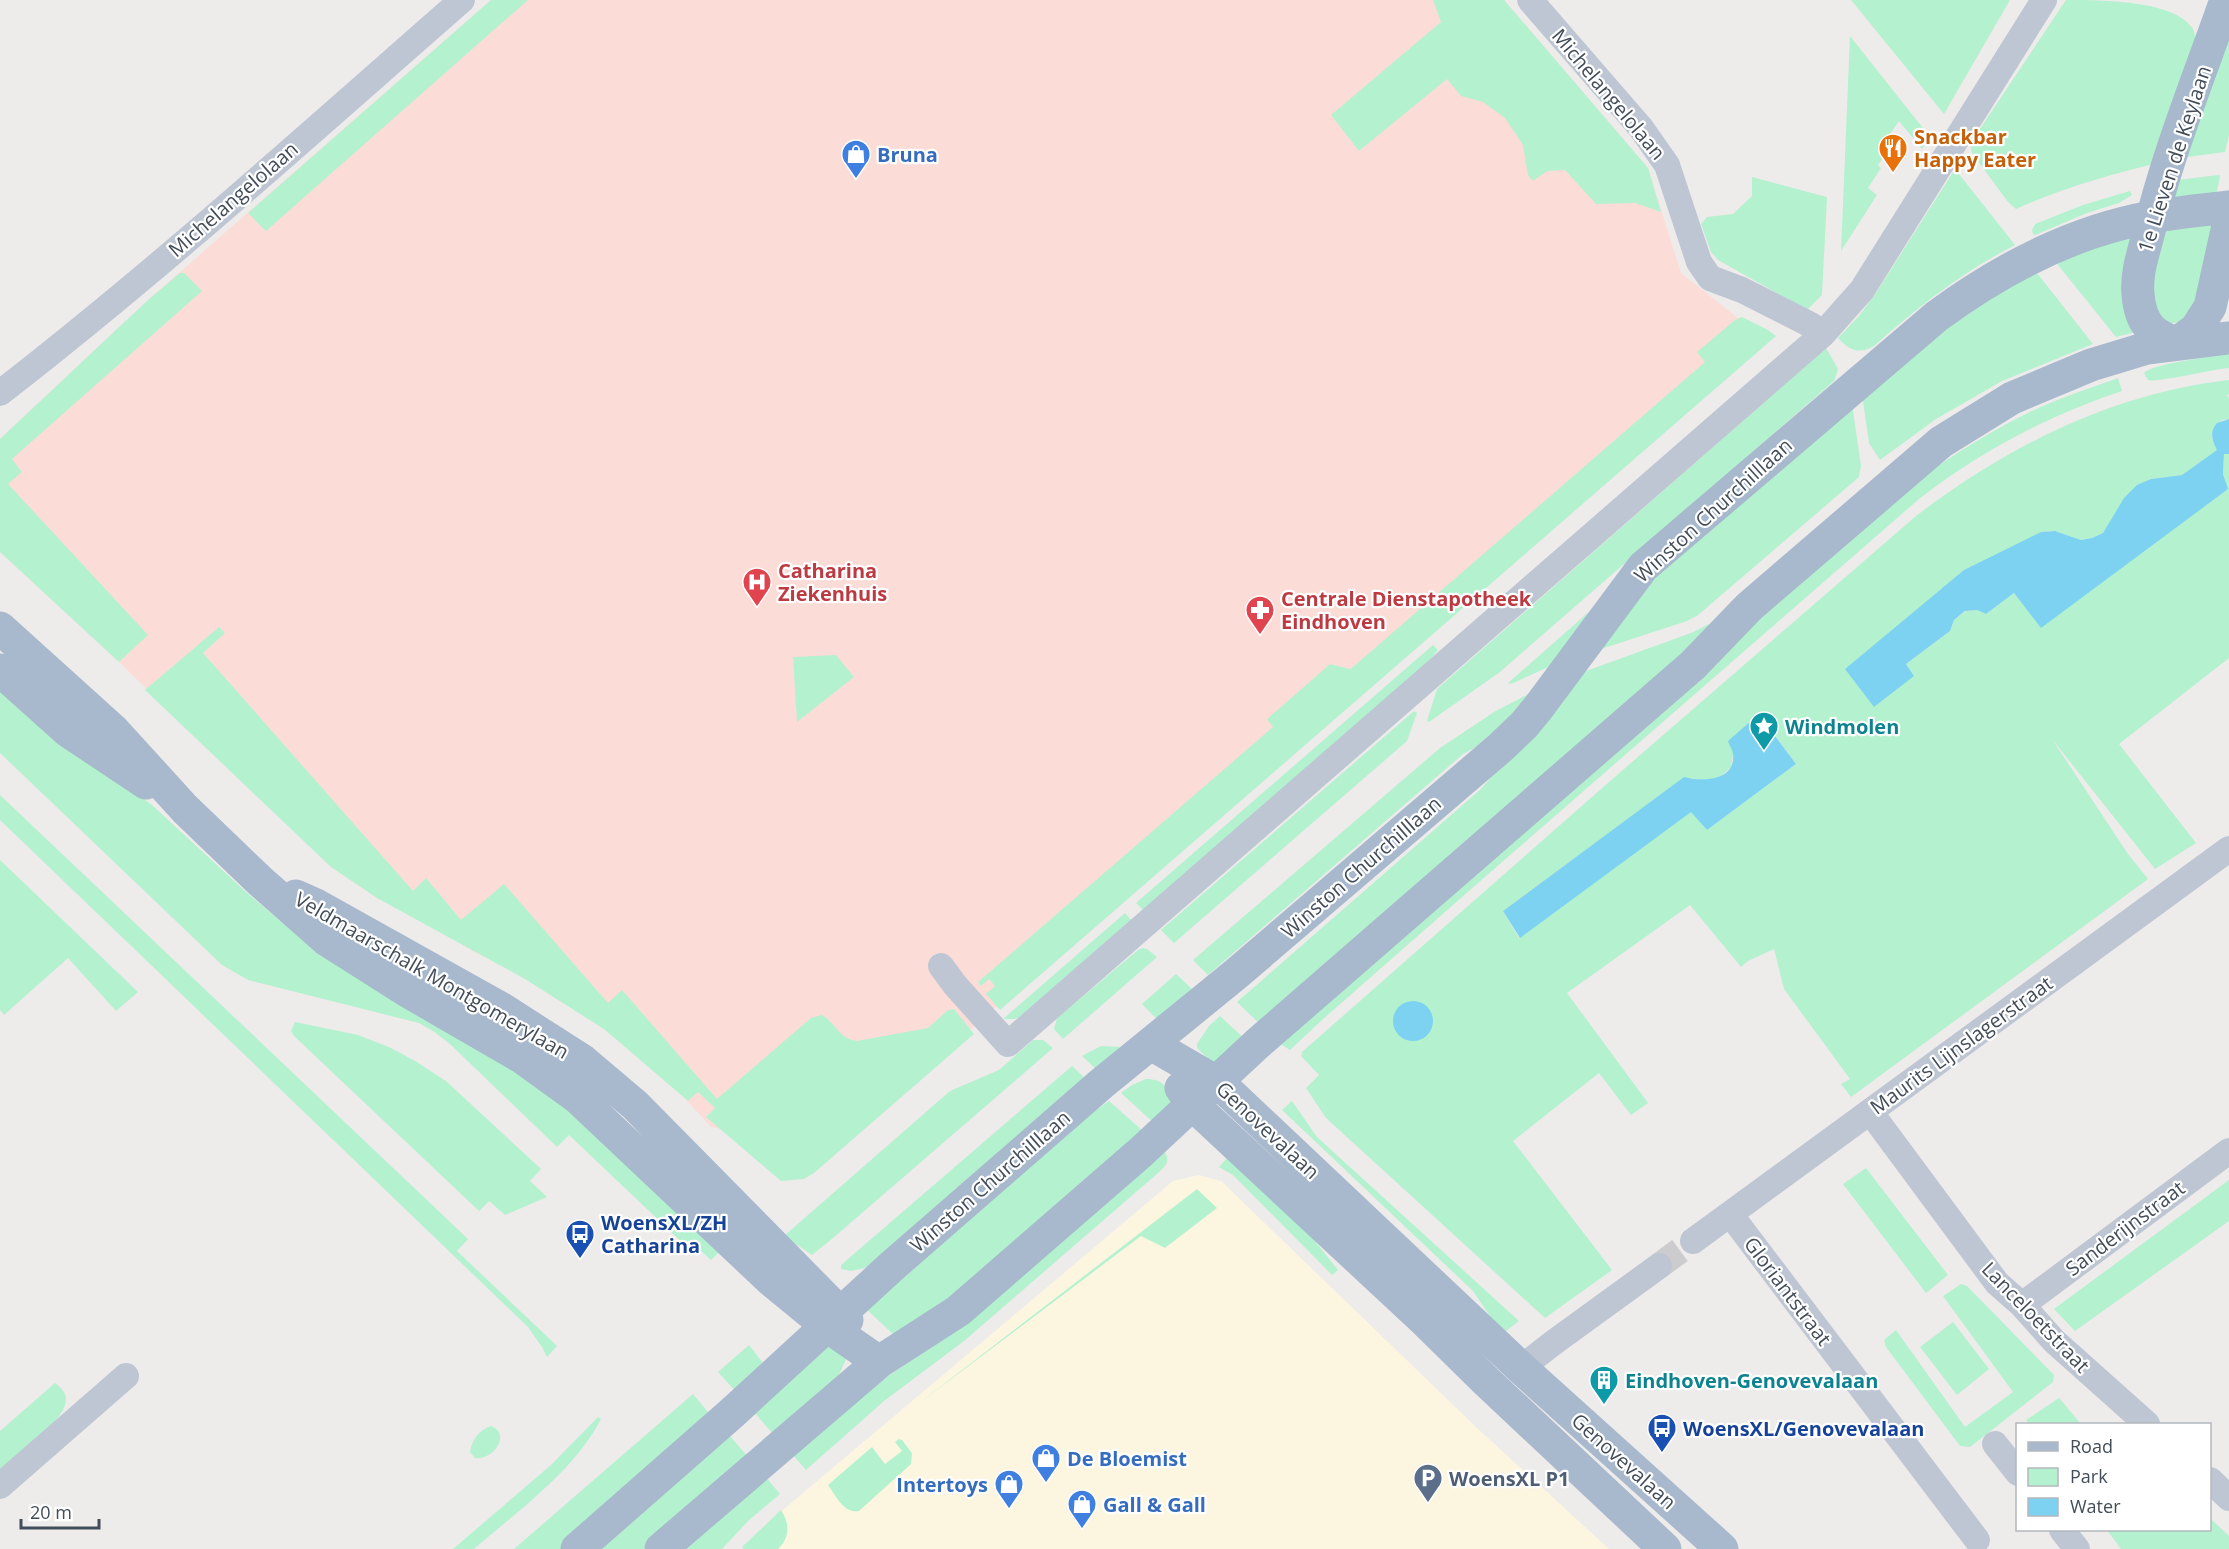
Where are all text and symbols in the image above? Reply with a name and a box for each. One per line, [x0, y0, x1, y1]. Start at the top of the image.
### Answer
street label: Michelangelolaan [1546, 23, 1672, 165]
street label: 1e Lieven de Keylaan [2131, 62, 2217, 256]
place label: Snackbar Happy Eater [1914, 123, 2036, 173]
restaurant icon: Snackbar Happy Eater [1877, 132, 1909, 174]
street label: Michelangelolaan [163, 135, 303, 263]
shop icon: Bruna [840, 138, 872, 180]
place label: Bruna [877, 141, 938, 168]
street label: Winston Churchilllaan [1628, 432, 1798, 588]
place label: Catharina Ziekenhuis [778, 557, 887, 607]
hospital icon: Catharina Ziekenhuis [741, 566, 773, 608]
place label: Centrale Dienstapotheek Eindhoven [1281, 585, 1532, 635]
pharmacy icon: Centrale Dienstapotheek Eindhoven [1244, 594, 1276, 636]
place icon: Windmolen [1748, 710, 1780, 752]
place label: Windmolen [1785, 713, 1899, 740]
street label: Winston Churchilllaan [1275, 790, 1447, 944]
street label: Veldmaarschalk Montgomerylaan [290, 885, 574, 1065]
street label: Maurits Lijnslagerstraat [1864, 970, 2058, 1120]
street label: Genovevalaan [1211, 1075, 1325, 1185]
street label: Winston Churchilllaan [904, 1104, 1076, 1258]
street label: Sanderijnstraat [2060, 1174, 2190, 1282]
place label: WoensXL/ZH Catharina [601, 1209, 727, 1259]
bus stop icon: WoensXL/ZH Catharina [564, 1218, 596, 1260]
street label: Gloriantstraat [1738, 1231, 1838, 1351]
street label: Lanceloetstraat [1976, 1256, 2096, 1378]
building icon: Eindhoven-Genovevalaan [1588, 1364, 1620, 1406]
place label: Eindhoven-Genovevalaan [1625, 1367, 1878, 1394]
street label: Genovevalaan [1566, 1407, 1682, 1515]
bus stop icon: WoensXL/Genovevalaan [1646, 1412, 1678, 1454]
place label: WoensXL/Genovevalaan [1683, 1415, 1924, 1442]
legend [2016, 1423, 2211, 1531]
text: Road [2070, 1434, 2113, 1458]
shop icon: De Bloemist [1030, 1442, 1062, 1484]
place label: De Bloemist [1067, 1445, 1187, 1472]
parking icon: WoensXL P1 [1412, 1462, 1444, 1504]
text: Park [2070, 1464, 2108, 1488]
place label: WoensXL P1 [1449, 1465, 1569, 1492]
shop icon: Intertoys [993, 1468, 1025, 1510]
place label: Intertoys [896, 1471, 988, 1498]
shop icon: Gall & Gall [1066, 1488, 1098, 1530]
place label: Gall & Gall [1103, 1491, 1206, 1518]
scale bar [21, 1492, 99, 1530]
text: Water [2070, 1494, 2121, 1518]
text: 20 m [30, 1500, 72, 1524]

